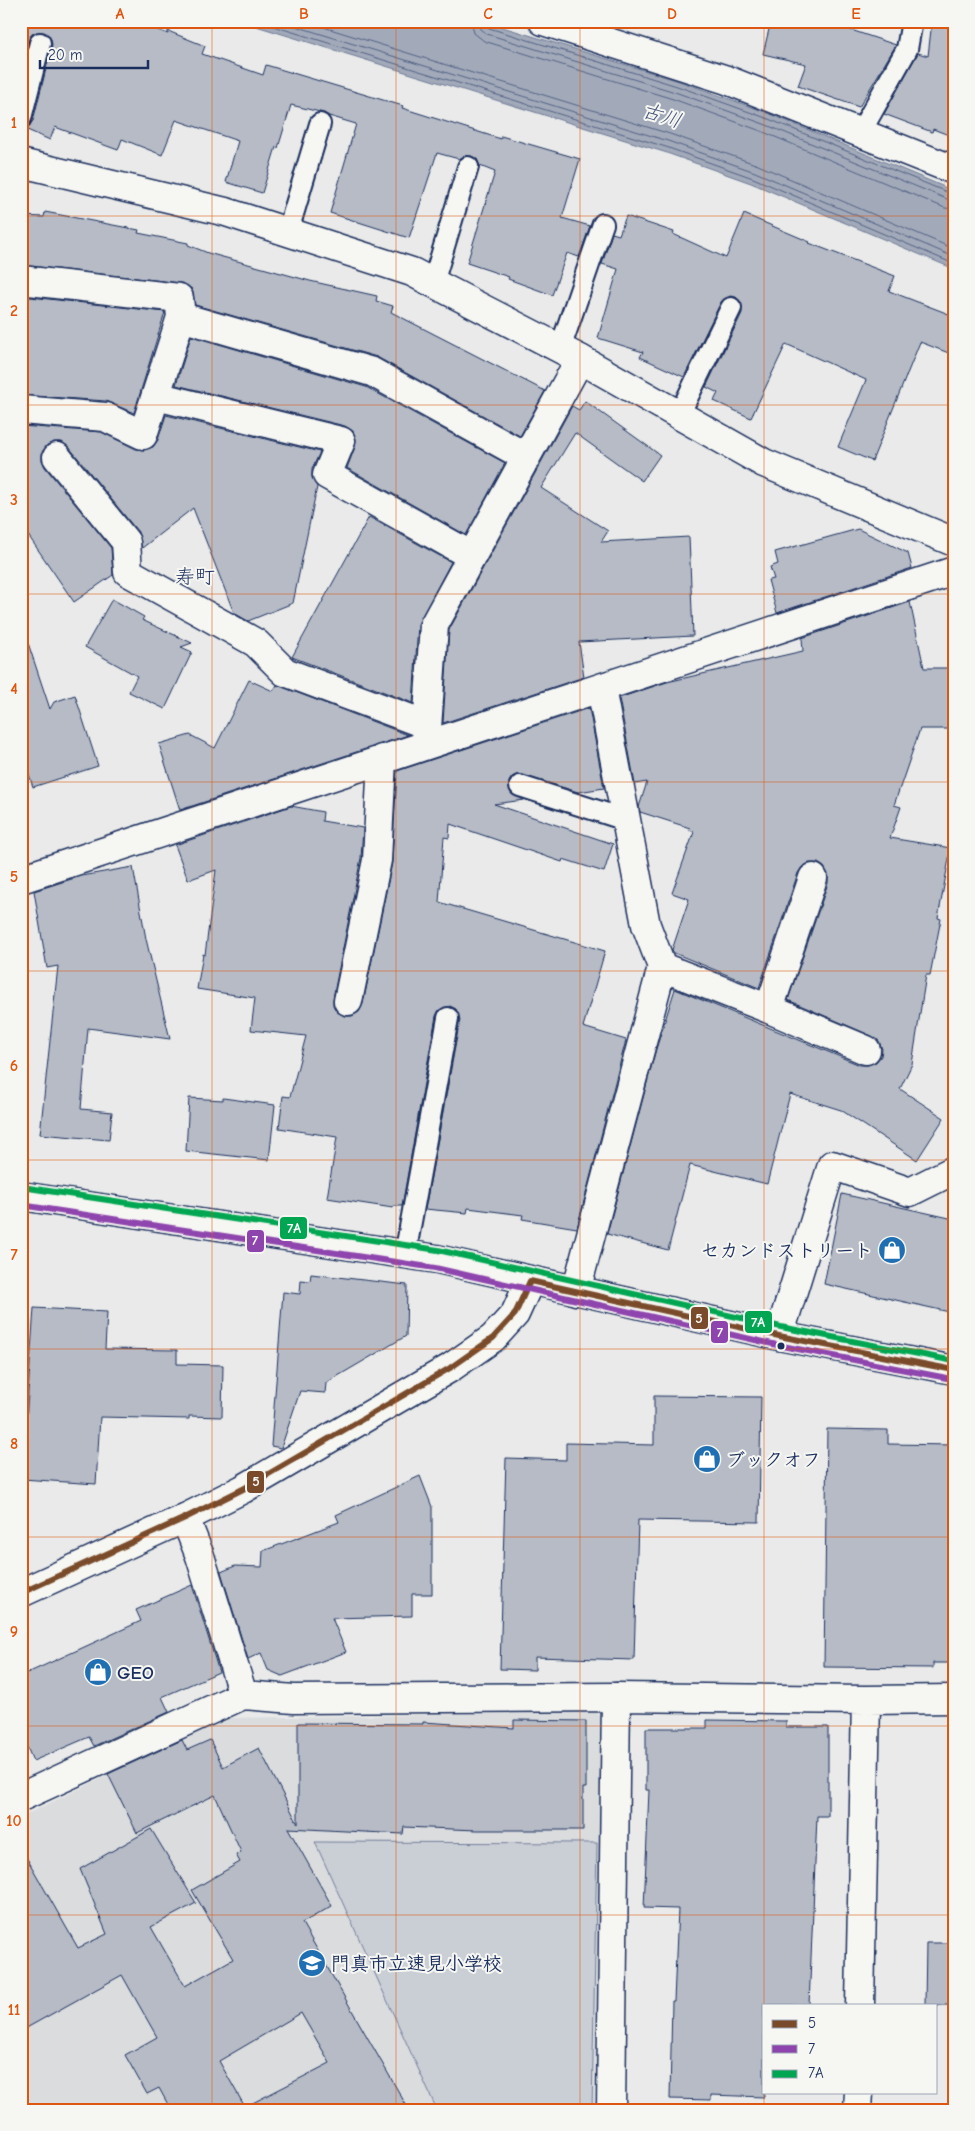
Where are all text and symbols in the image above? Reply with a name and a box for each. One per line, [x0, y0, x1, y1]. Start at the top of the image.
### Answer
text: A [116, 5, 125, 23]
text: B [299, 5, 309, 23]
text: C [483, 5, 493, 23]
text: D [667, 5, 677, 23]
text: E [851, 5, 861, 23]
scale bar [40, 38, 148, 70]
text: 20 m [48, 46, 82, 64]
water label: 古川 [639, 98, 684, 133]
text: 1 [11, 114, 17, 132]
text: 2 [10, 302, 18, 320]
text: 3 [10, 491, 18, 509]
district label: 寿町 [175, 565, 215, 588]
text: 4 [10, 680, 18, 698]
text: 5 [10, 868, 18, 886]
text: 6 [10, 1057, 18, 1075]
line badge: 7A [279, 1216, 308, 1240]
text: 7A [287, 1220, 301, 1237]
line badge: 7 [246, 1229, 265, 1253]
text: 7 [252, 1232, 259, 1249]
shop icon: セカンドストリート [877, 1235, 907, 1265]
place label: セカンドストリート [700, 1240, 873, 1262]
text: 7 [10, 1246, 18, 1264]
line badge: 5 [690, 1306, 709, 1330]
text: 5 [695, 1310, 703, 1327]
line badge: 7A [744, 1310, 773, 1334]
text: 7A [751, 1314, 765, 1331]
line badge: 7 [710, 1320, 729, 1344]
text: 7 [717, 1324, 724, 1341]
unlabelled marker [776, 1341, 786, 1351]
text: 8 [10, 1435, 18, 1453]
shop icon: ブックオフ [692, 1444, 722, 1474]
place label: ブックオフ [726, 1449, 821, 1471]
line badge: 5 [246, 1470, 265, 1494]
text: 5 [252, 1473, 260, 1490]
text: 9 [10, 1623, 18, 1641]
shop icon: GEO [83, 1657, 113, 1687]
place label: GEO [117, 1662, 154, 1684]
text: 10 [6, 1812, 22, 1830]
school or university icon: 門真市立速見小学校 [297, 1948, 327, 1978]
place label: 門真市立速見小学校 [331, 1953, 502, 1975]
text: 11 [8, 2001, 20, 2019]
legend [762, 2004, 938, 2094]
text: 5 [808, 2014, 816, 2032]
text: 7 [808, 2040, 815, 2058]
text: 7A [808, 2064, 824, 2082]

